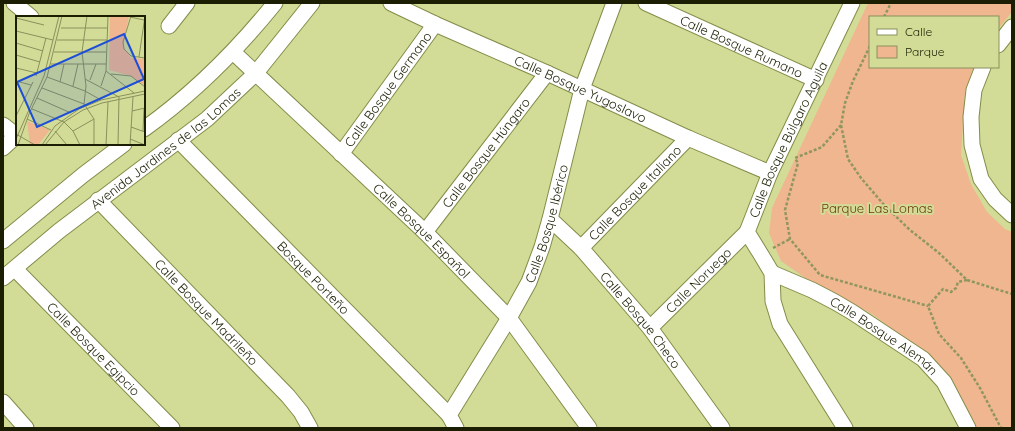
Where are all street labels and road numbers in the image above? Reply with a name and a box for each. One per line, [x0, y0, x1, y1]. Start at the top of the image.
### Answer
street label: Calle Bosque Rumano [678, 12, 806, 81]
street label: Calle Bosque Germano [341, 28, 435, 150]
street label: Calle Bosque Yugoslavo [512, 52, 649, 126]
street label: Calle Bosque Búlgaro Aguila [745, 59, 831, 220]
street label: Avenida Jardines de las Lomas [87, 84, 244, 212]
street label: Calle Bosque Húngaro [439, 94, 533, 211]
street label: Calle Bosque Italiano [585, 142, 685, 244]
street label: Calle Bosque Ibérico [521, 163, 571, 285]
street label: Calle Bosque Español [370, 180, 474, 282]
street label: Bosque Porteño [274, 238, 353, 317]
street label: Calle Noruego [662, 244, 735, 316]
street label: Calle Bosque Madrileño [151, 256, 262, 369]
street label: Calle Bosque Checo [597, 268, 684, 372]
street label: Calle Bosque Alemán [828, 293, 941, 378]
street label: Calle Bosque Egipcio [44, 298, 144, 399]

